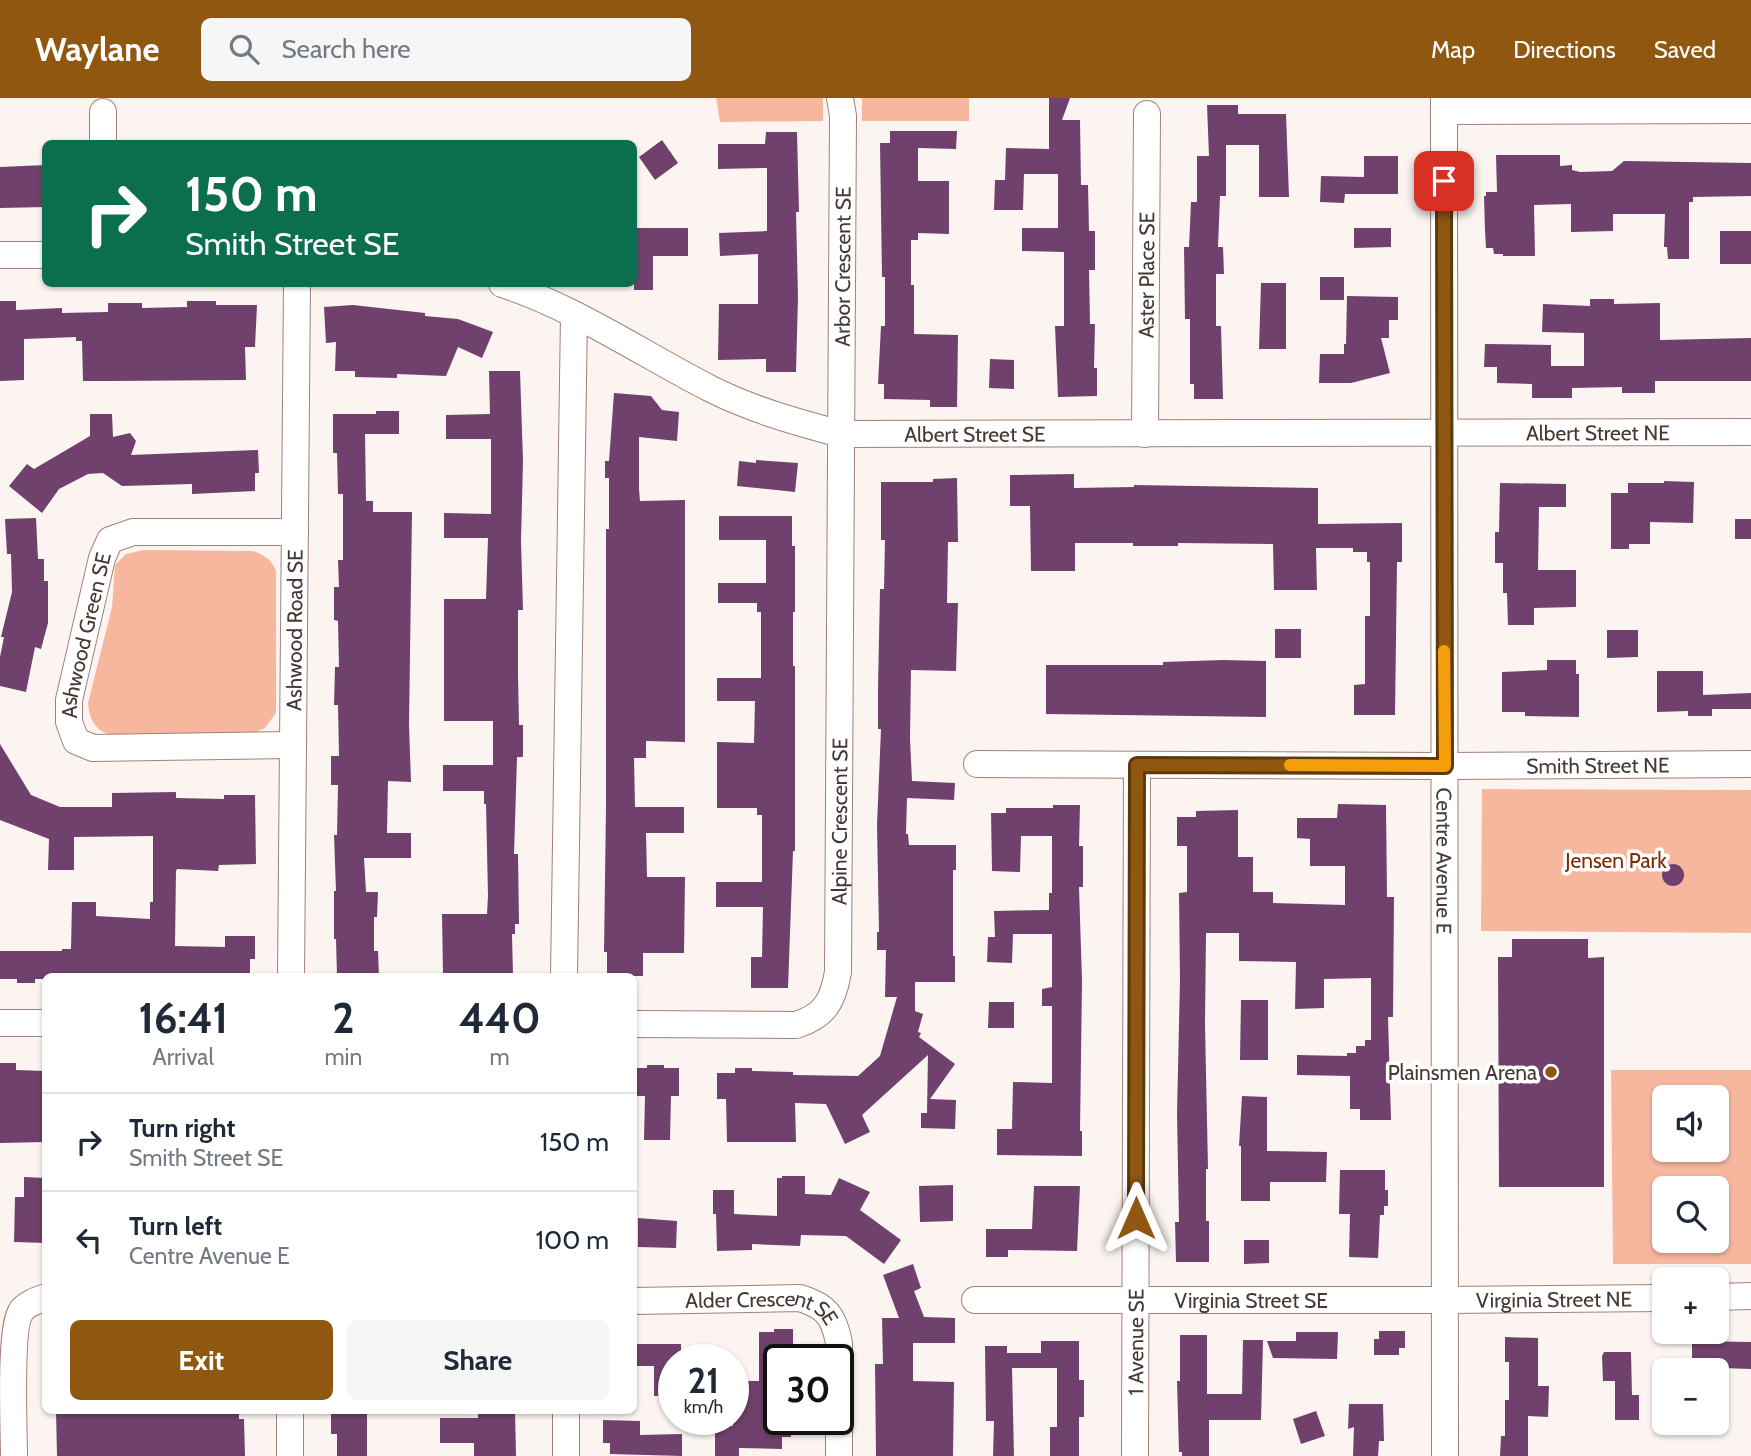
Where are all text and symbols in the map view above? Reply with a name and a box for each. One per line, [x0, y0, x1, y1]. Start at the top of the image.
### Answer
search box [201, 18, 691, 81]
text: Waylane [35, 29, 159, 69]
icon: search [225, 30, 263, 68]
text: Search here [281, 33, 411, 65]
text: Map [1431, 35, 1475, 64]
text: Directions [1513, 35, 1616, 64]
text: Saved [1654, 35, 1716, 64]
pin [1414, 151, 1474, 211]
icon: arrive [1425, 162, 1463, 200]
text: 150 m [185, 164, 318, 223]
icon: right [70, 168, 161, 259]
street label: Arbor Crescent SE [829, 186, 855, 347]
street label: Aster Place SE [1133, 212, 1159, 338]
text: Smith Street SE [185, 224, 400, 263]
street label: Albert Street NE [1526, 420, 1670, 445]
street label: Albert Street SE [904, 421, 1046, 446]
street label: Ashwood Road SE [281, 549, 307, 711]
street label: Ashwood Green SE [57, 550, 115, 719]
street label: Alpine Crescent SE [826, 738, 852, 905]
street label: Smith Street NE [1526, 752, 1670, 778]
street label: Centre Avenue E [1432, 787, 1457, 935]
park label: Jensen Park [1564, 848, 1667, 873]
text: 16:41 [138, 992, 228, 1044]
text: 2 [332, 992, 355, 1044]
text: 440 [459, 992, 541, 1044]
text: Arrival [153, 1043, 214, 1071]
text: min [324, 1043, 362, 1071]
text: m [490, 1043, 510, 1071]
place label: Plainsmen Arena [1388, 1060, 1537, 1085]
marker: Plainsmen Arena [1543, 1064, 1559, 1080]
map controls [1652, 1085, 1729, 1435]
button: sound [1652, 1085, 1729, 1162]
text: Turn right [129, 1112, 235, 1144]
icon: right [70, 1123, 108, 1161]
text: 150 m [540, 1126, 609, 1158]
text: Smith Street SE [129, 1144, 283, 1172]
button: search [1652, 1176, 1729, 1253]
position arrow [1099, 1181, 1173, 1255]
text: Turn left [129, 1210, 222, 1242]
icon: left [70, 1221, 108, 1259]
text: 100 m [536, 1224, 609, 1256]
text: Centre Avenue E [129, 1242, 290, 1270]
button: + [1652, 1267, 1729, 1344]
street label: Alder Crescent SE [685, 1285, 844, 1329]
street label: Virginia Street NE [1476, 1286, 1632, 1312]
street label: Virginia Street SE [1174, 1288, 1328, 1313]
street label: 1 Avenue SE [1123, 1289, 1148, 1395]
button: Exit [70, 1320, 333, 1400]
button: Share [347, 1320, 609, 1400]
speed limit sign: 30 [763, 1344, 854, 1435]
button: − [1652, 1358, 1729, 1435]
text: 21 [688, 1359, 719, 1402]
text: km/h [684, 1396, 723, 1418]

